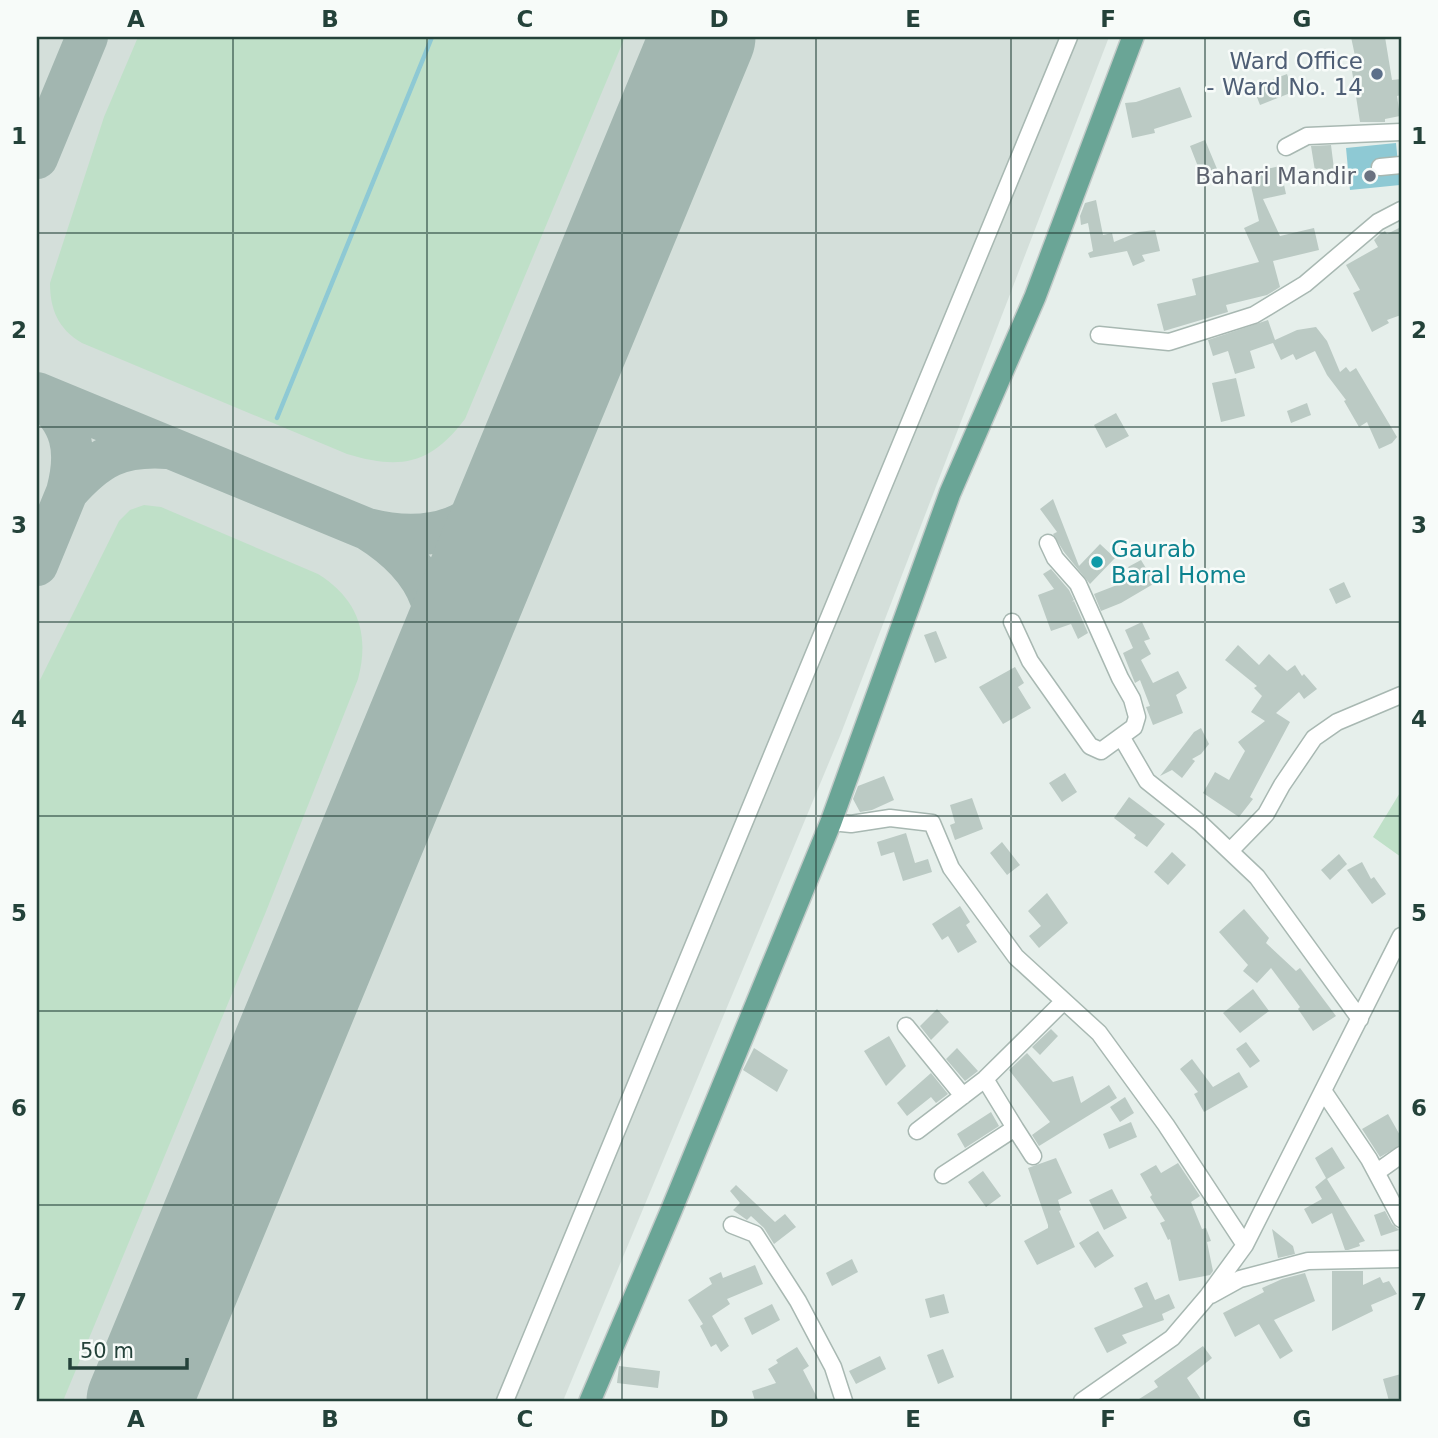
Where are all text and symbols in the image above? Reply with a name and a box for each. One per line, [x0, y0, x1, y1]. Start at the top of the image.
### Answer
text: A [127, 6, 145, 32]
text: B [321, 6, 339, 32]
text: C [517, 6, 533, 32]
text: D [709, 6, 729, 32]
text: E [905, 6, 921, 32]
text: F [1100, 6, 1116, 32]
text: G [1293, 6, 1311, 32]
place label: Ward Office - Ward No. 14 [1206, 48, 1363, 100]
marker: Ward Office - Ward No. 14 [1369, 66, 1385, 82]
text: 1 [11, 123, 27, 149]
text: 1 [1411, 123, 1427, 149]
place label: Bahari Mandir [1195, 163, 1357, 189]
marker: Bahari Mandir [1362, 168, 1378, 184]
text: 2 [11, 317, 27, 343]
text: 2 [1411, 317, 1427, 343]
text: 3 [11, 512, 27, 538]
text: 3 [1411, 512, 1427, 538]
place label: Gaurab Baral Home [1111, 536, 1246, 588]
marker: Gaurab Baral Home [1089, 554, 1105, 570]
text: 4 [11, 706, 27, 732]
text: 4 [1411, 706, 1427, 732]
text: 5 [11, 900, 27, 926]
text: 5 [1411, 900, 1427, 926]
text: 6 [11, 1095, 27, 1121]
text: 6 [1411, 1095, 1427, 1121]
text: 7 [11, 1289, 27, 1315]
text: 7 [1411, 1289, 1427, 1315]
scale bar [70, 1326, 187, 1370]
text: 50 m [80, 1339, 134, 1363]
text: A [127, 1406, 145, 1432]
text: B [321, 1406, 339, 1432]
text: C [517, 1406, 533, 1432]
text: D [709, 1406, 729, 1432]
text: E [905, 1406, 921, 1432]
text: F [1100, 1406, 1116, 1432]
text: G [1293, 1406, 1311, 1432]

